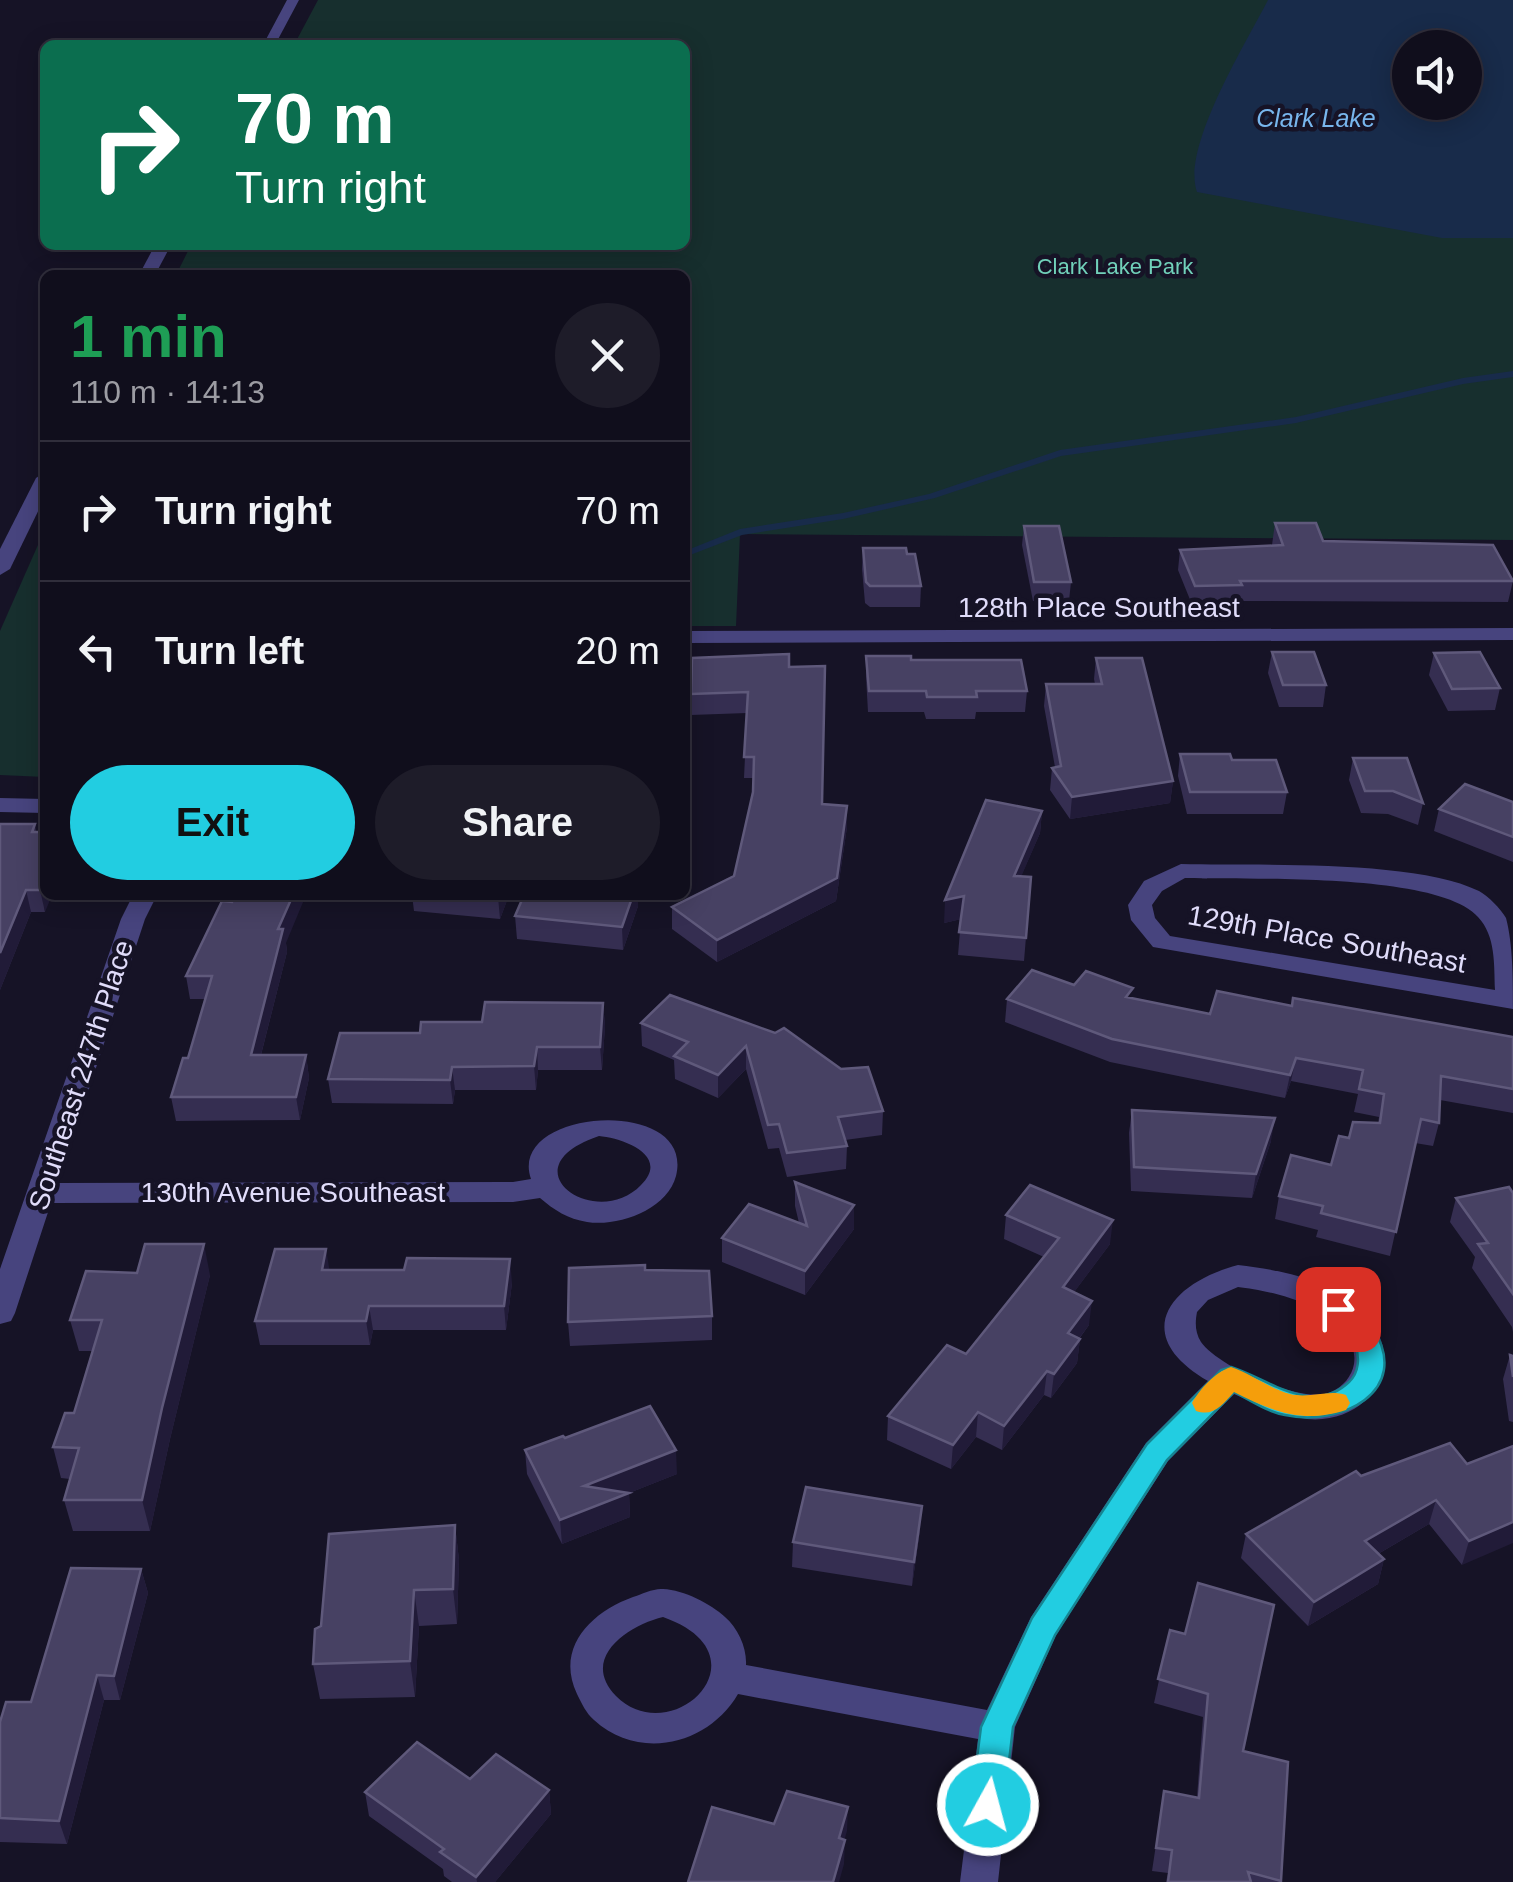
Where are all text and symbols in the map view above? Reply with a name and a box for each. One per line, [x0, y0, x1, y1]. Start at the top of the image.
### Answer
map controls [1392, 30, 1482, 120]
button: sound [1392, 30, 1482, 120]
icon: right [70, 80, 200, 210]
text: 70 m [235, 80, 395, 158]
water label: Clark Lake [1256, 104, 1376, 132]
text: Turn right [235, 162, 426, 213]
park label: Clark Lake Park [1037, 254, 1194, 279]
text: 1 min [70, 303, 227, 370]
button: close [555, 303, 660, 408]
text: 110 m · 14:13 [70, 374, 265, 410]
icon: right [70, 484, 125, 539]
text: Turn right [155, 490, 332, 532]
text: 70 m [576, 490, 660, 532]
street label: 128th Place Southeast [958, 592, 1240, 623]
icon: left [70, 624, 125, 679]
text: Turn left [155, 630, 304, 672]
text: 20 m [576, 630, 660, 672]
button: Exit [70, 765, 355, 880]
button: Share [375, 765, 660, 880]
street label: 129th Place Southeast [1186, 899, 1469, 979]
street label: Southeast 247th Place [23, 936, 139, 1214]
street label: 130th Avenue Southeast [141, 1177, 446, 1208]
pin [1296, 1267, 1381, 1352]
icon: arrive [1311, 1282, 1366, 1337]
position arrow [936, 1753, 1040, 1857]

